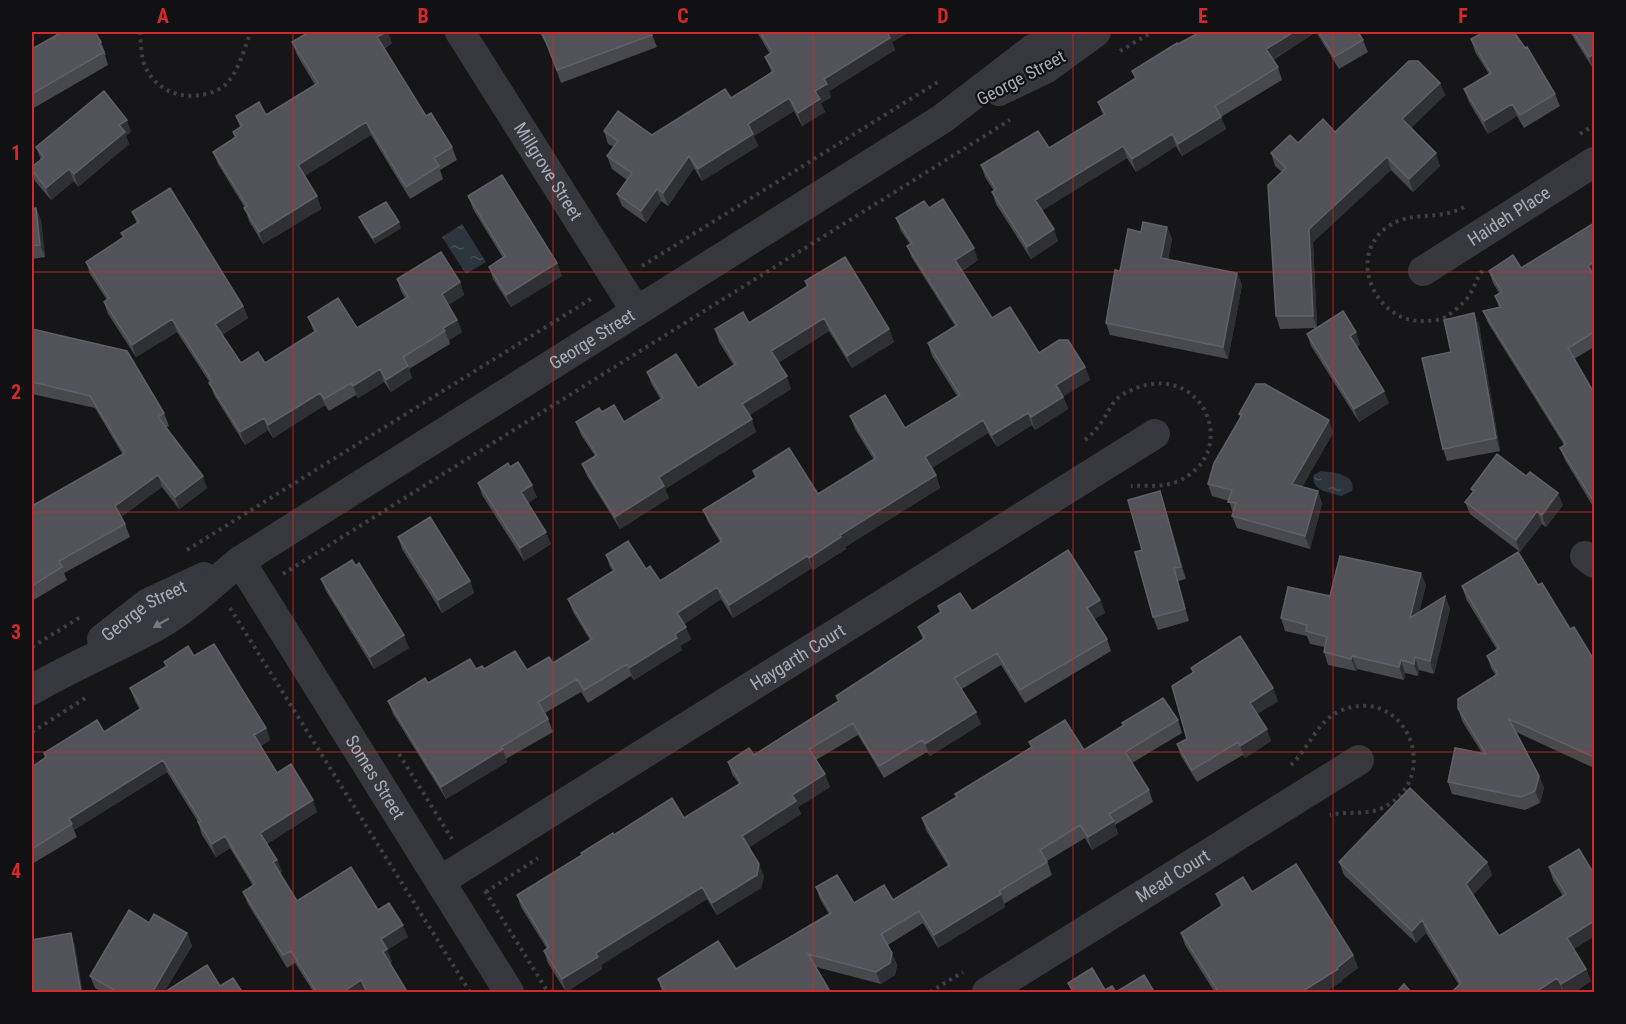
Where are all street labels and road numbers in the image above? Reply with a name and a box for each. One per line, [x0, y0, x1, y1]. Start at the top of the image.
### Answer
street label: George Street [973, 46, 1069, 110]
street label: Millgrove Street [510, 119, 587, 224]
street label: Haideh Place [1464, 182, 1554, 250]
street label: George Street [545, 304, 638, 374]
street label: George Street [97, 576, 190, 645]
street label: Haygarth Court [746, 619, 849, 694]
street label: Somes Street [341, 731, 409, 823]
street label: Mead Court [1132, 845, 1213, 907]

